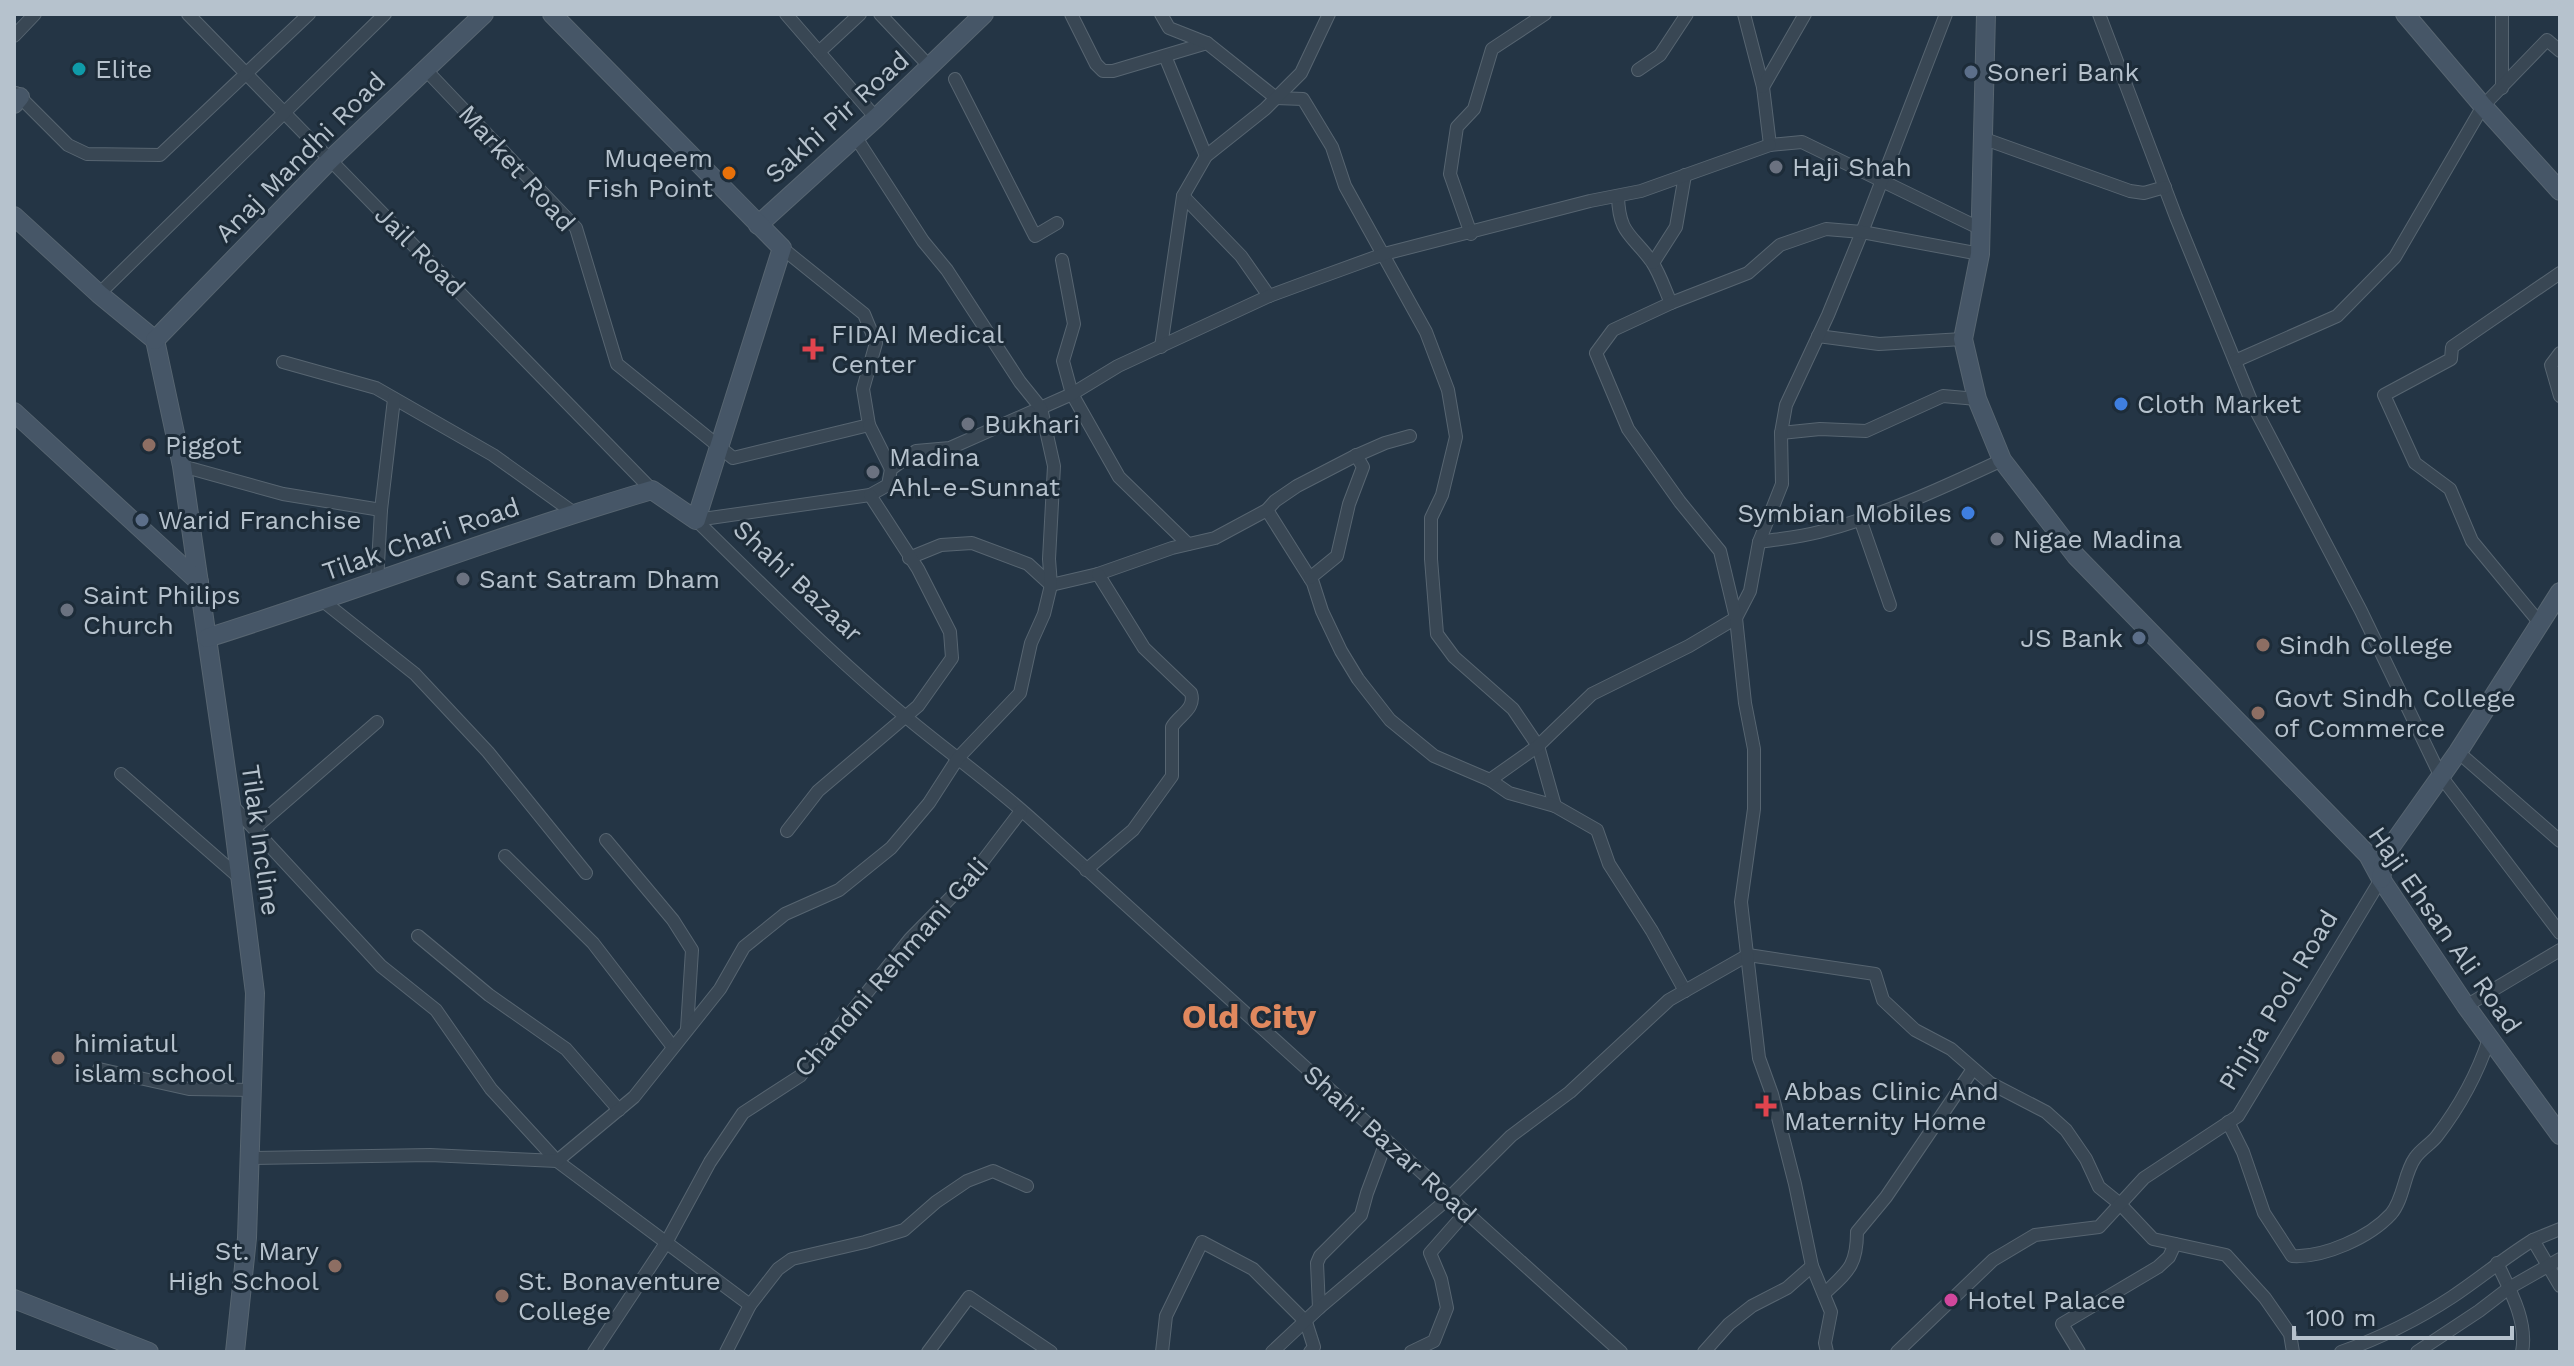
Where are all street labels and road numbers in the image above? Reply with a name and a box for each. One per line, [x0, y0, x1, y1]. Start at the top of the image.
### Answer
street label: Sakhi Pir Road [759, 45, 915, 189]
street label: Anaj Mandhi Road [209, 66, 391, 248]
street label: Market Road [452, 99, 582, 237]
street label: Jail Road [369, 200, 471, 302]
street label: Tilak Chari Road [319, 491, 523, 587]
street label: Shahi Bazaar [727, 514, 869, 648]
street label: Tilak Incline [236, 763, 286, 917]
street label: Haji Ehsan Ali Road [2362, 821, 2528, 1039]
street label: Chandni Rehmani Gali [788, 851, 994, 1083]
street label: Pinjra Pool Road [2212, 904, 2344, 1096]
street label: Shahi Bazar Road [1297, 1059, 1483, 1229]

